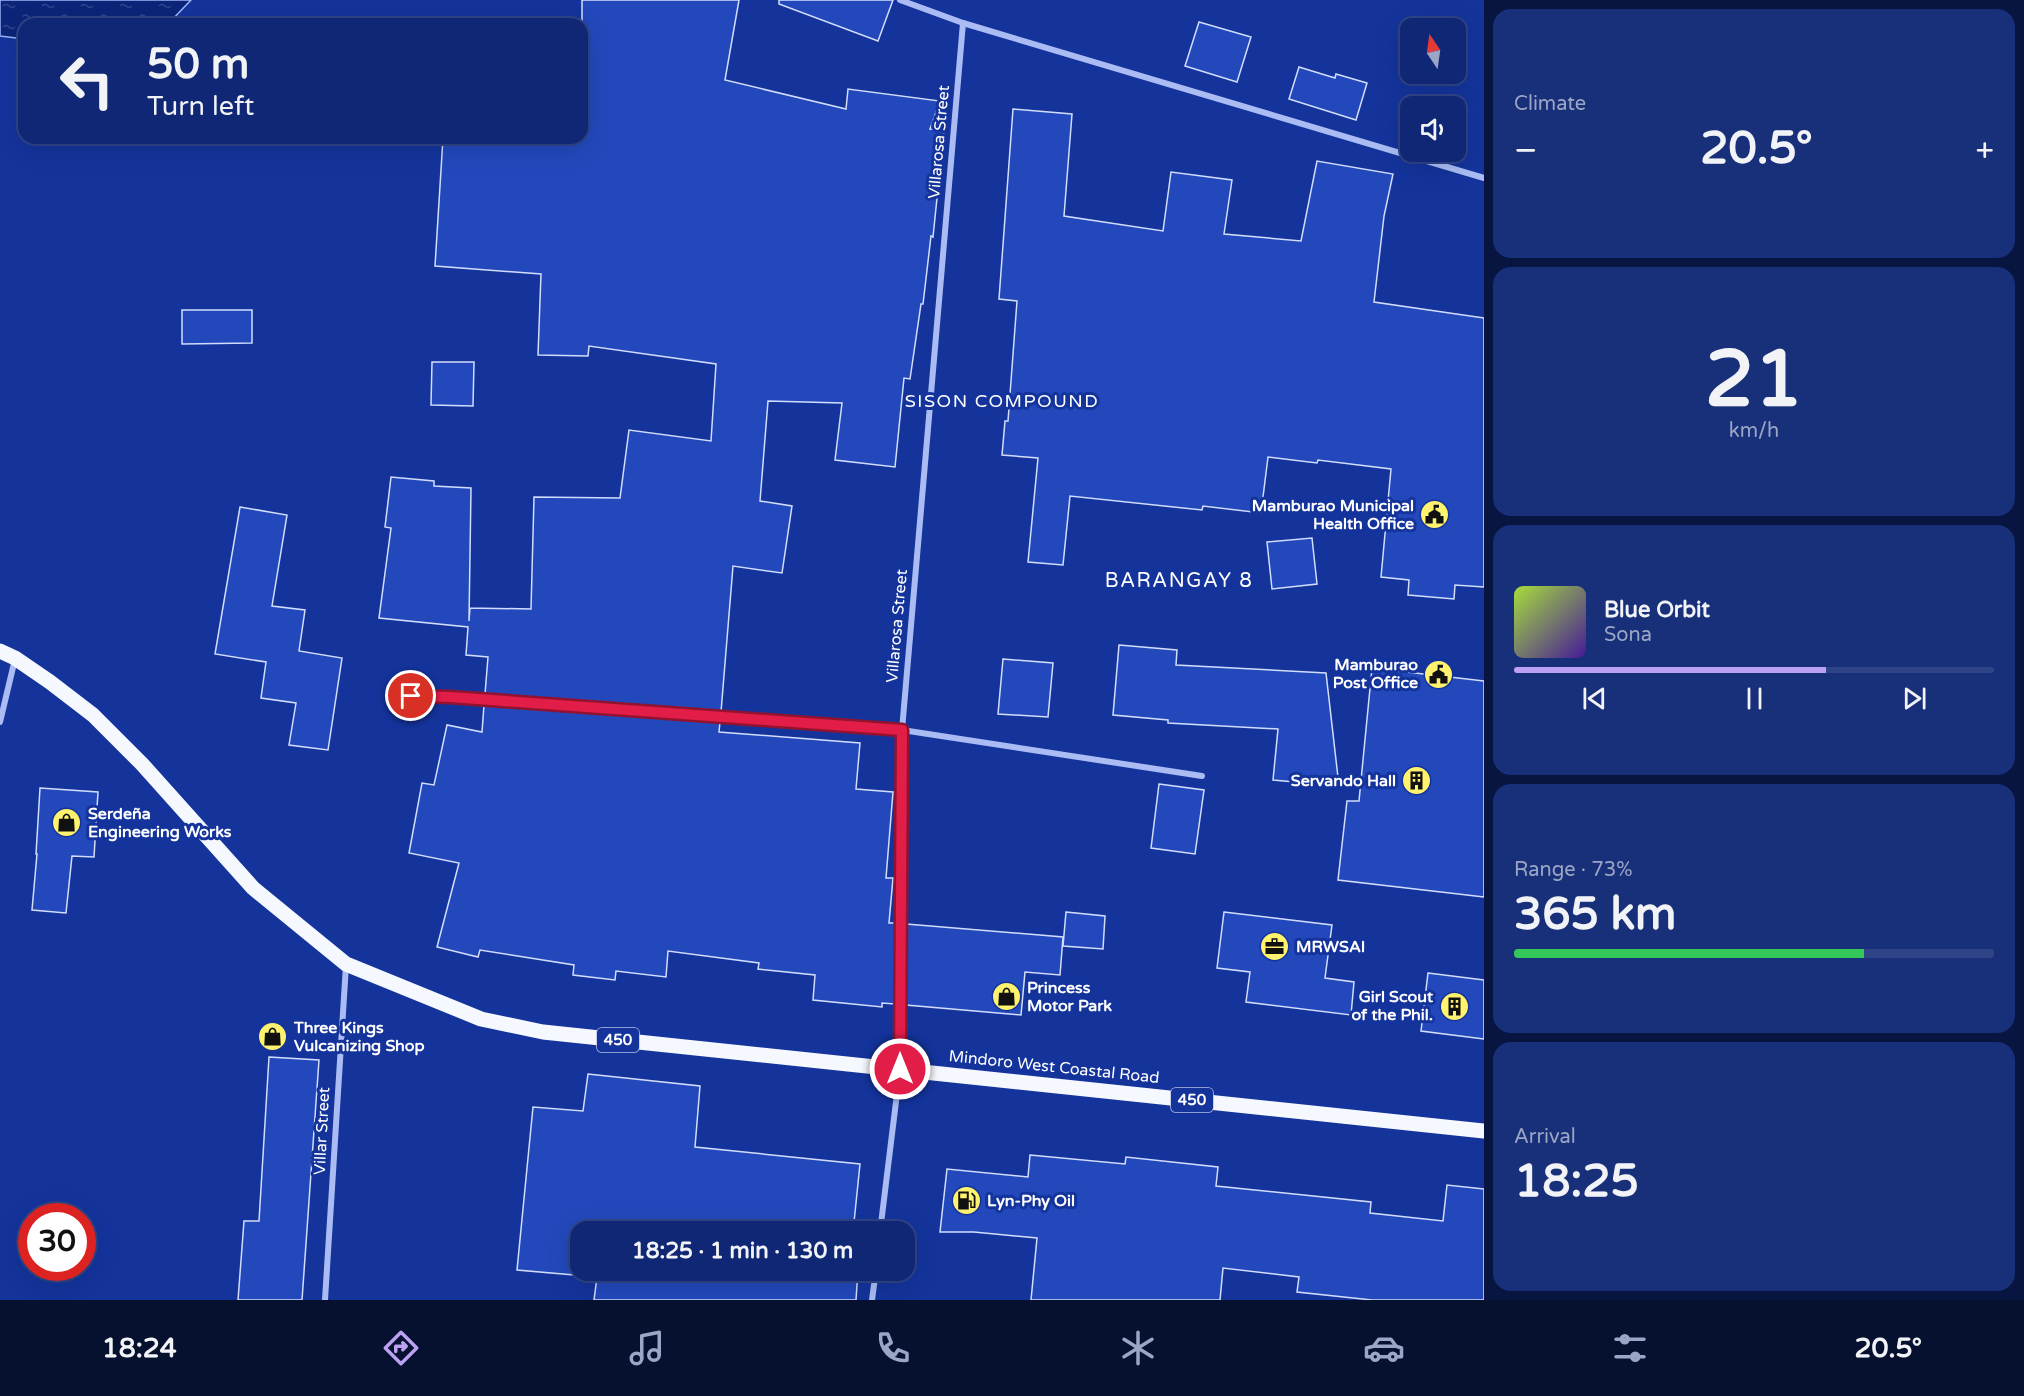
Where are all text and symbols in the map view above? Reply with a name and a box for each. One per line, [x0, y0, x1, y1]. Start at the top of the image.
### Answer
north arrow [1400, 18, 1466, 84]
map controls [1400, 18, 1466, 162]
text: 50 m [147, 39, 249, 90]
icon: left [48, 42, 126, 120]
street label: Villarosa Street [924, 84, 954, 200]
text: Turn left [147, 90, 254, 123]
text: Climate [1514, 92, 1586, 116]
button: sound [1400, 96, 1466, 162]
text: 20.5° [1700, 122, 1813, 176]
text: − [1514, 131, 1538, 170]
text: + [1975, 131, 1994, 170]
text: 21 [1705, 333, 1803, 427]
district label: SISON COMPOUND [905, 390, 1099, 412]
text: km/h [1729, 419, 1779, 443]
place label: Mamburao Municipal Health Office [1252, 496, 1414, 534]
public building icon: Mamburao Municipal Health Office [1419, 499, 1451, 531]
street label: Villarosa Street [882, 568, 912, 684]
district label: BARANGAY 8 [1105, 569, 1253, 593]
text: Blue Orbit [1604, 597, 1710, 623]
text: Sona [1604, 623, 1652, 647]
place label: Mamburao Post Office [1333, 655, 1418, 693]
public building icon: Mamburao Post Office [1423, 658, 1455, 690]
pin [385, 670, 436, 721]
icon: arrive [394, 679, 427, 712]
icon: previous [1578, 682, 1611, 715]
icon: pause [1738, 682, 1771, 715]
icon: next [1898, 682, 1931, 715]
building icon: Servando Hall [1401, 765, 1433, 797]
place label: Servando Hall [1291, 771, 1396, 791]
place label: Serdeña Engineering Works [88, 804, 232, 842]
shop icon: Serdeña Engineering Works [51, 807, 83, 839]
text: Range · 73% [1514, 858, 1633, 882]
text: 365 km [1514, 888, 1676, 942]
office icon: MRWSAI [1259, 931, 1291, 963]
place label: MRWSAI [1296, 937, 1365, 957]
place label: Princess Motor Park [1027, 978, 1112, 1016]
shop icon: Princess Motor Park [990, 981, 1022, 1013]
place label: Girl Scout of the Phil. [1351, 987, 1434, 1025]
building icon: Girl Scout of the Phil. [1438, 990, 1470, 1022]
place label: Three Kings Vulcanizing Shop [293, 1018, 425, 1056]
shop icon: Three Kings Vulcanizing Shop [257, 1021, 289, 1053]
road number: 450 [597, 1028, 639, 1052]
position arrow [868, 1037, 932, 1101]
street label: Mindoro West Coastal Road [948, 1046, 1160, 1088]
street label: Villar Street [310, 1087, 334, 1175]
road number: 450 [1171, 1088, 1213, 1112]
text: Arrival [1514, 1125, 1576, 1149]
text: 18:25 [1514, 1155, 1639, 1209]
fuel station icon: Lyn-Phy Oil [950, 1185, 982, 1217]
place label: Lyn-Phy Oil [987, 1191, 1075, 1211]
speed limit sign: 30 [18, 1203, 96, 1281]
text: 18:25 · 1 min · 130 m [632, 1238, 853, 1264]
icon: directions [380, 1327, 422, 1369]
icon: music [626, 1327, 668, 1369]
icon: phone [872, 1327, 914, 1369]
icon: climate [1117, 1327, 1159, 1369]
icon: car [1363, 1327, 1405, 1369]
icon: filters [1609, 1327, 1651, 1369]
text: 18:24 [102, 1332, 177, 1365]
text: 20.5° [1855, 1332, 1922, 1365]

